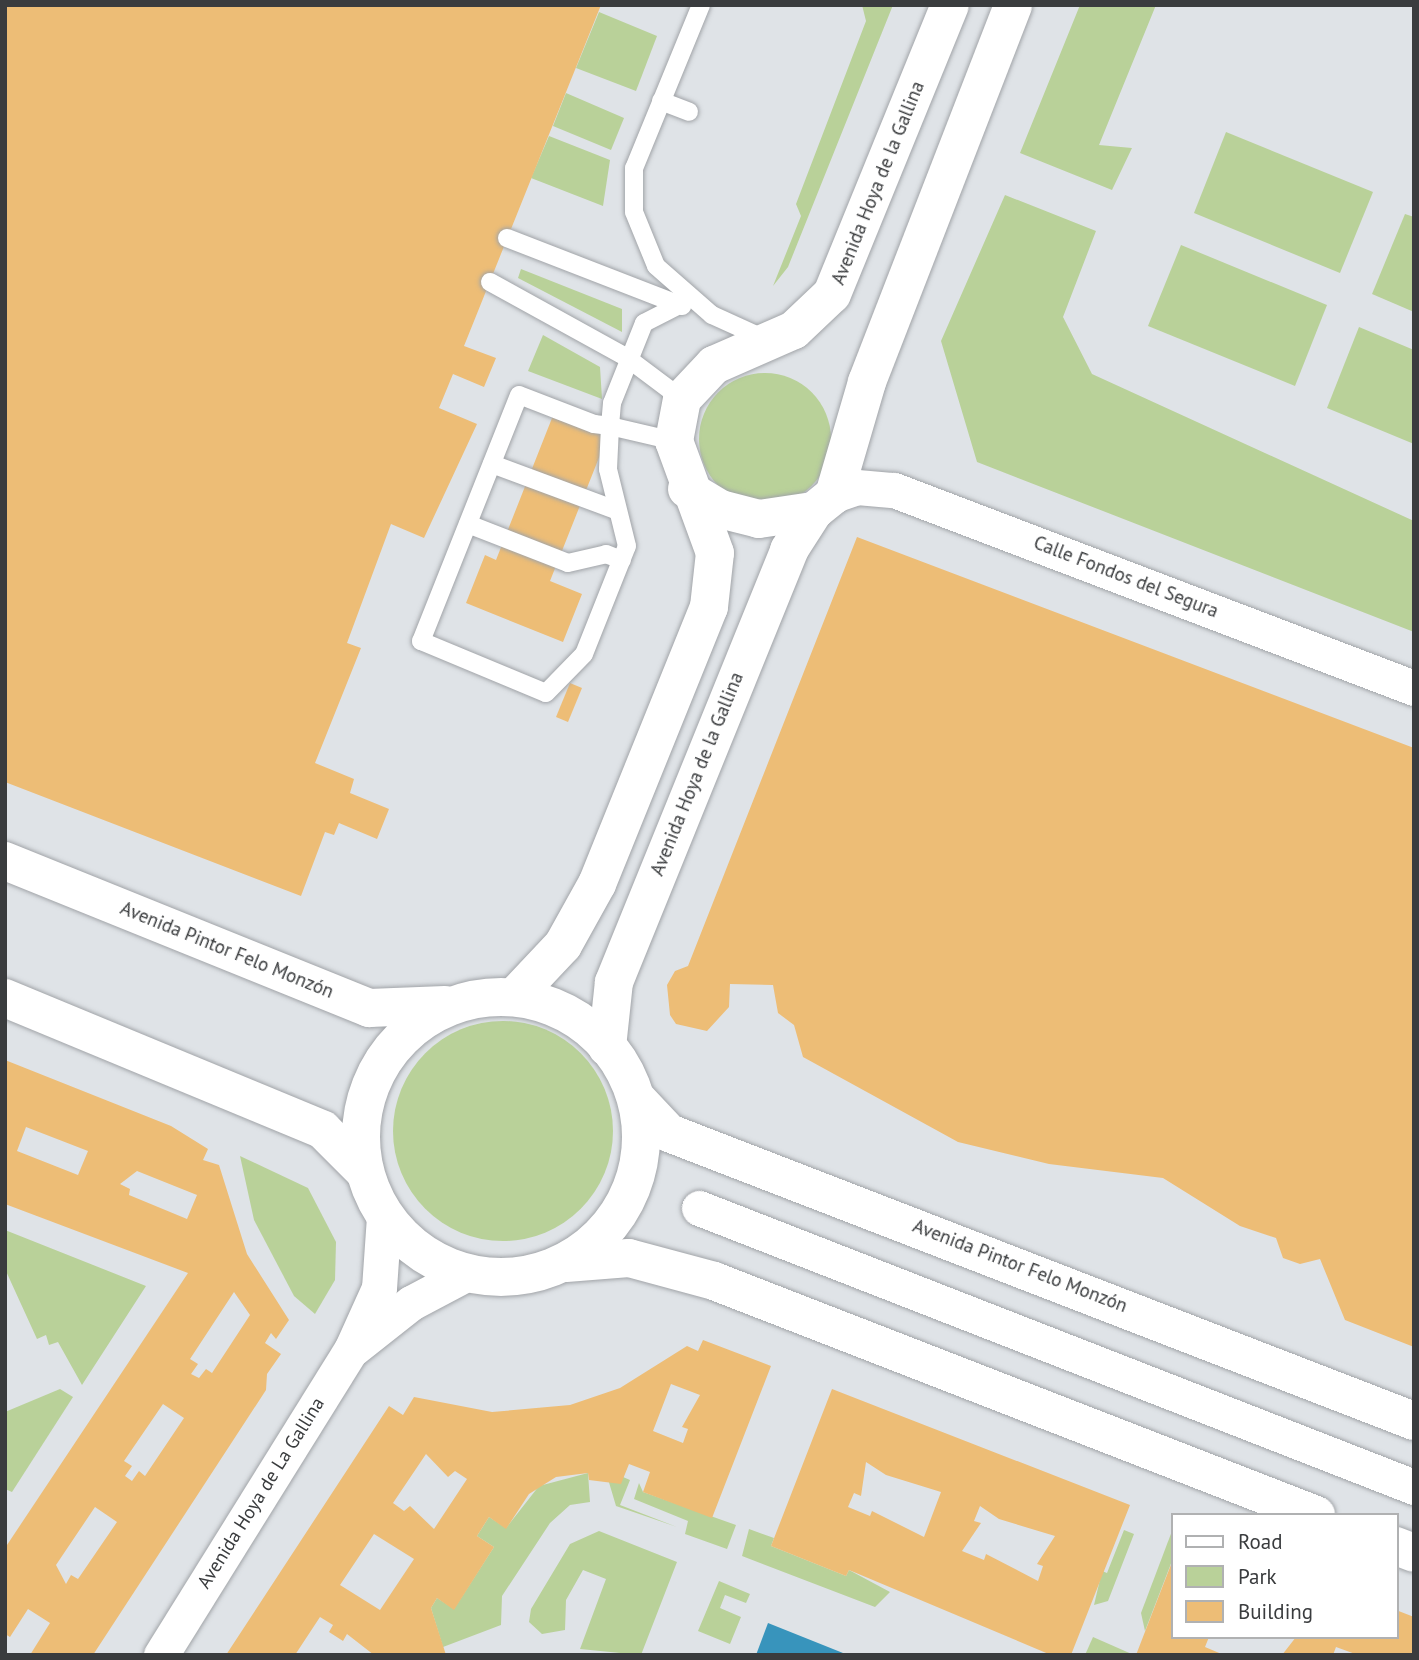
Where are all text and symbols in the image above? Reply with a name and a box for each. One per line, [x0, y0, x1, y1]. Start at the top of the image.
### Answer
street label: Avenida Hoya de la Gallina [827, 78, 929, 288]
street label: Calle Fondos del Segura [1030, 531, 1222, 623]
street label: Avenida Hoya de la Gallina [646, 669, 748, 879]
street label: Avenida Pintor Felo Monzón [117, 897, 337, 1003]
street label: Avenida Pintor Felo Monzón [910, 1215, 1130, 1317]
street label: Avenida Hoya de La Gallina [193, 1393, 329, 1593]
legend [1170, 1513, 1398, 1639]
text: Road [1238, 1528, 1282, 1555]
text: Park [1238, 1563, 1277, 1590]
text: Building [1238, 1598, 1313, 1625]

